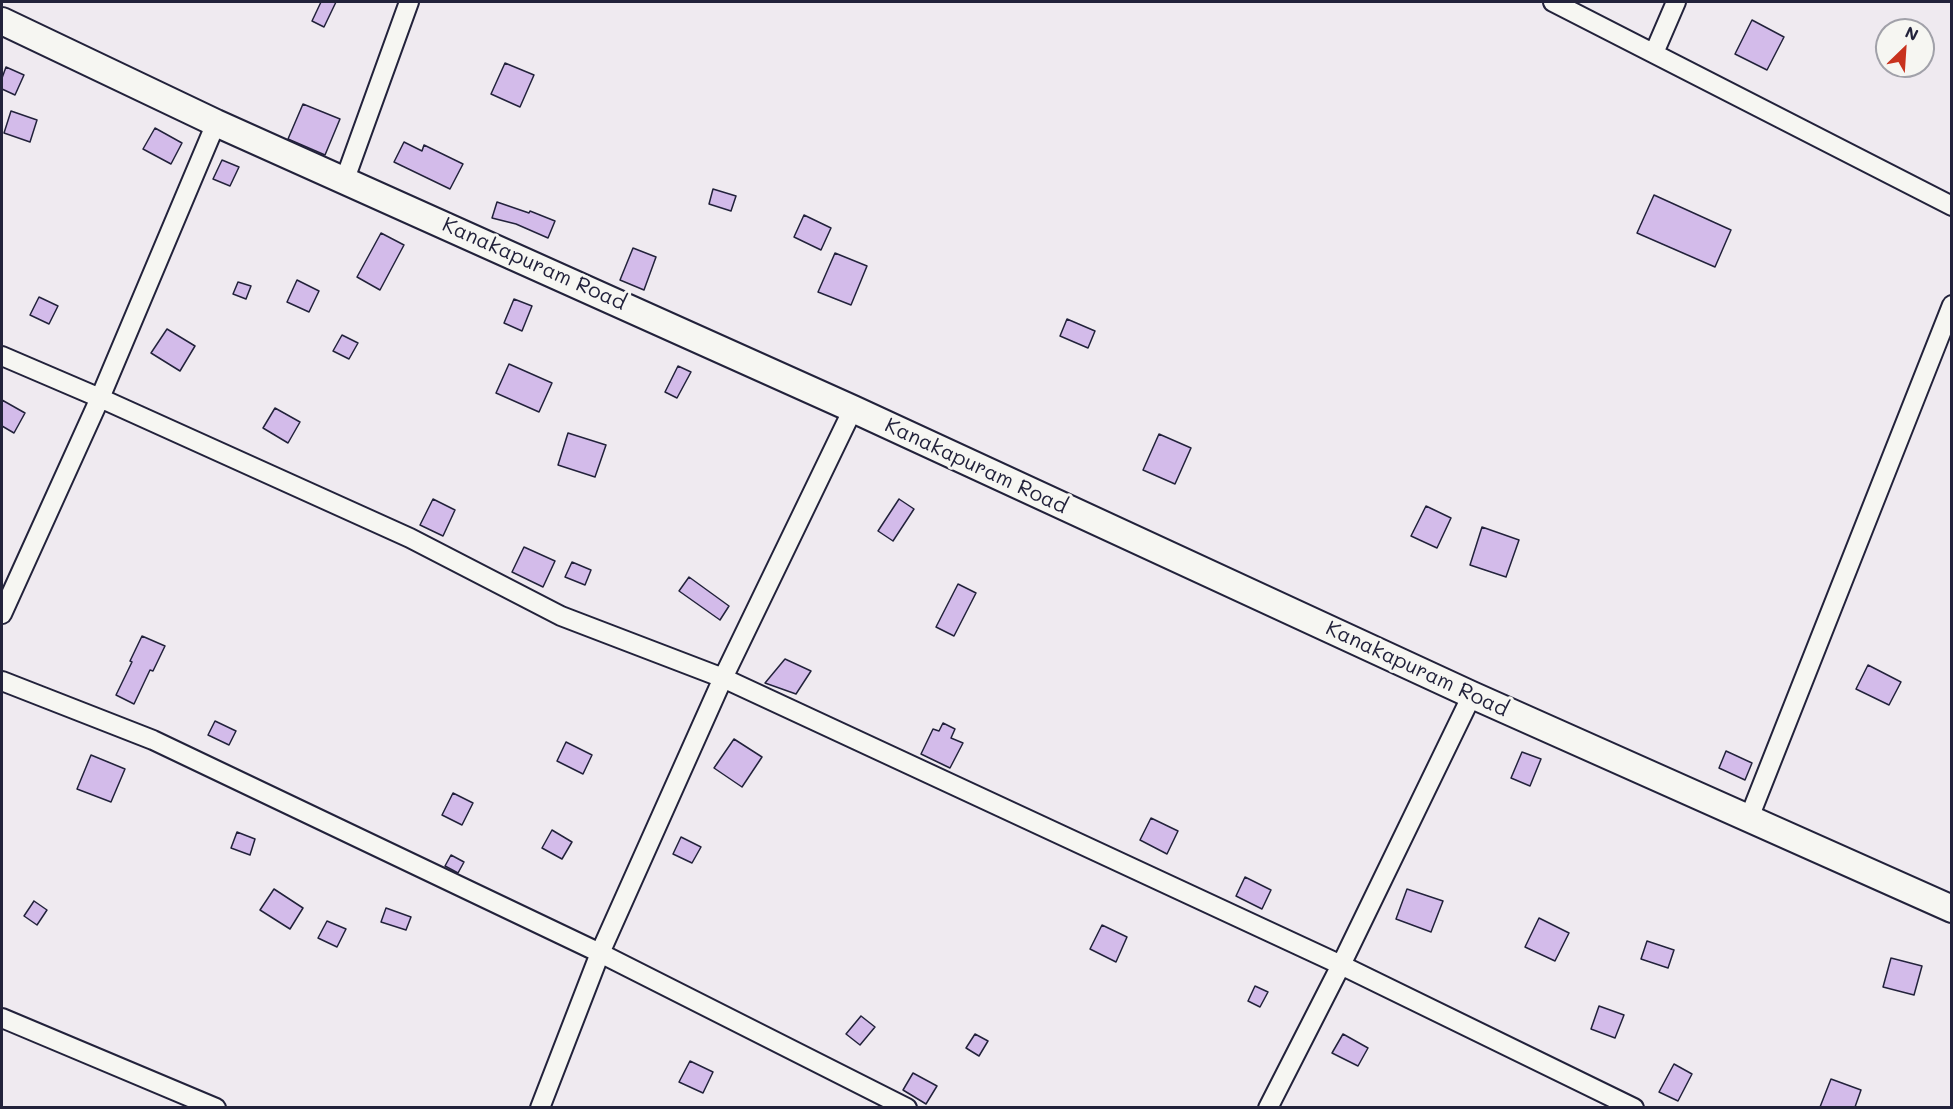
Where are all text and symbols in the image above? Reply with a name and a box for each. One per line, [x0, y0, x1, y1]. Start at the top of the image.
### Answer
north arrow [1875, 18, 1935, 78]
text: N [1902, 21, 1922, 45]
street label: Kanakapuram Road [438, 212, 630, 316]
street label: Kanakapuram Road [881, 413, 1071, 519]
street label: Kanakapuram Road [1322, 616, 1512, 722]

